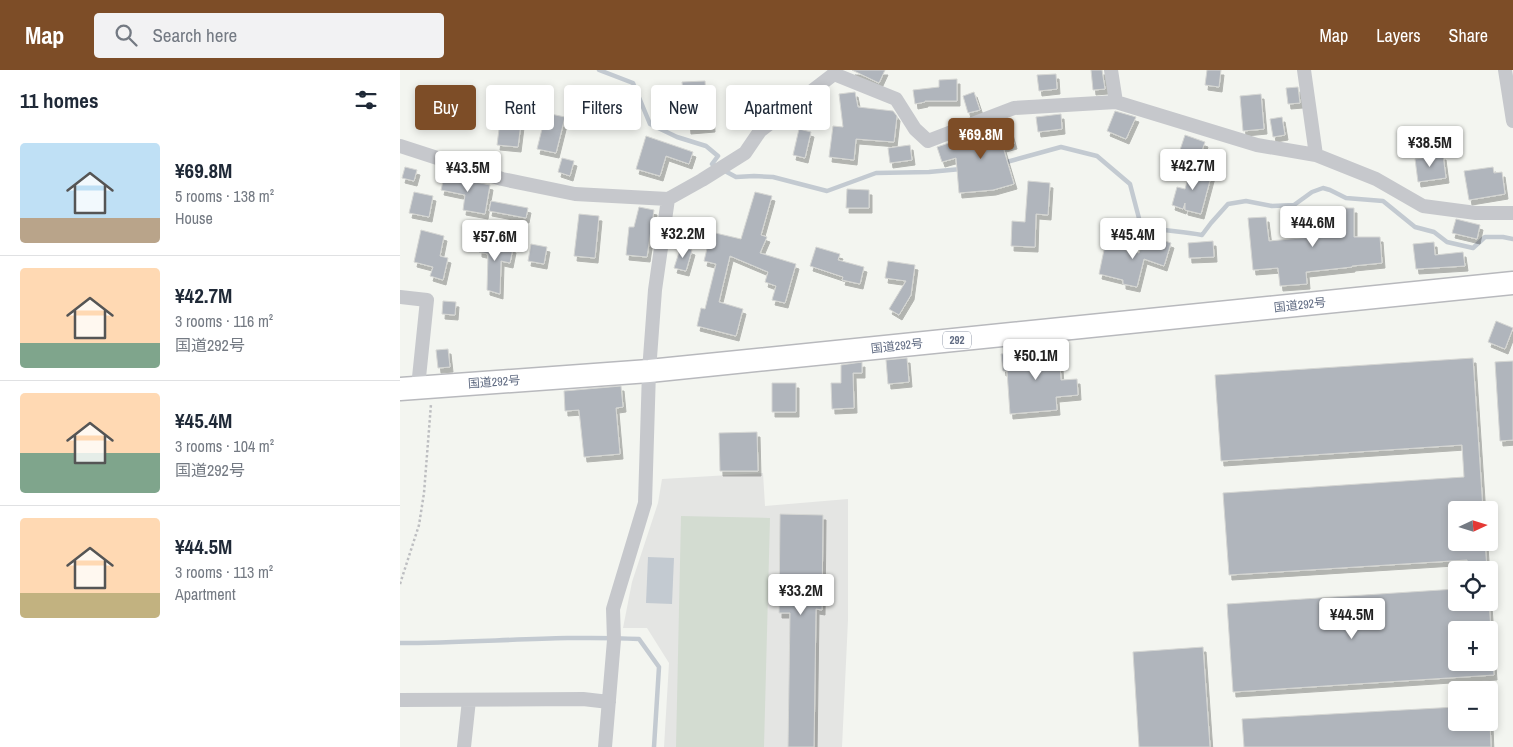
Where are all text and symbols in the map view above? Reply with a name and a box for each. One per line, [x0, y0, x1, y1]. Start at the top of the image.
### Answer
search box [94, 13, 444, 58]
text: Map [25, 19, 64, 51]
icon: search [112, 21, 140, 49]
text: Search here [152, 22, 237, 48]
text: Map [1320, 23, 1348, 48]
text: Layers [1376, 23, 1421, 48]
text: Share [1449, 23, 1488, 48]
chip: Buy [415, 85, 476, 130]
chip: Rent [486, 85, 554, 130]
chip: Filters [564, 85, 641, 130]
chip: New [651, 85, 716, 130]
chip: Apartment [726, 85, 830, 130]
text: 11 homes [20, 86, 99, 115]
icon: filters [352, 86, 380, 114]
pin: ¥69.8M [940, 118, 1022, 160]
text: ¥69.8M [959, 123, 1003, 145]
pin: ¥38.5M [1389, 126, 1471, 168]
text: ¥38.5M [1408, 131, 1452, 153]
pin: ¥42.7M [1152, 148, 1234, 191]
pin: ¥43.5M [427, 150, 509, 193]
text: ¥42.7M [1171, 154, 1215, 176]
text: ¥69.8M [175, 156, 232, 185]
text: ¥43.5M [446, 156, 490, 178]
icon: home [60, 163, 120, 223]
text: 5 rooms · 138 m² [175, 185, 274, 207]
pin: ¥44.6M [1272, 206, 1354, 248]
text: House [175, 207, 213, 229]
text: ¥44.6M [1291, 211, 1335, 233]
pin: ¥32.2M [642, 216, 724, 259]
pin: ¥45.4M [1092, 218, 1174, 260]
pin: ¥57.6M [454, 220, 536, 262]
text: ¥32.2M [661, 222, 705, 244]
text: ¥45.4M [1111, 223, 1155, 245]
text: ¥57.6M [473, 225, 517, 247]
text: ¥42.7M [175, 281, 232, 310]
icon: home [60, 288, 120, 348]
street label: 国道292号 [1273, 294, 1327, 316]
text: 3 rooms · 116 m² [175, 310, 273, 332]
road number: 292 [943, 332, 971, 348]
text: 国道292号 [175, 334, 245, 356]
street label: 国道292号 [870, 335, 924, 357]
pin: ¥50.1M [995, 338, 1077, 381]
text: ¥50.1M [1014, 344, 1058, 366]
street label: 国道292号 [467, 372, 521, 392]
text: ¥45.4M [175, 406, 232, 435]
icon: home [60, 413, 120, 473]
text: 3 rooms · 104 m² [175, 435, 274, 457]
text: 国道292号 [175, 459, 245, 481]
north arrow [1448, 501, 1498, 551]
map controls [1448, 501, 1498, 731]
text: ¥44.5M [175, 532, 232, 561]
icon: home [60, 538, 120, 598]
text: 3 rooms · 113 m² [175, 561, 273, 583]
button: locate [1448, 561, 1498, 611]
pin: ¥33.2M [760, 574, 842, 616]
text: ¥33.2M [779, 579, 823, 601]
text: Apartment [175, 583, 236, 605]
pin: ¥44.5M [1311, 598, 1393, 640]
text: ¥44.5M [1330, 603, 1374, 625]
button: + [1448, 621, 1498, 671]
button: − [1448, 681, 1498, 731]

